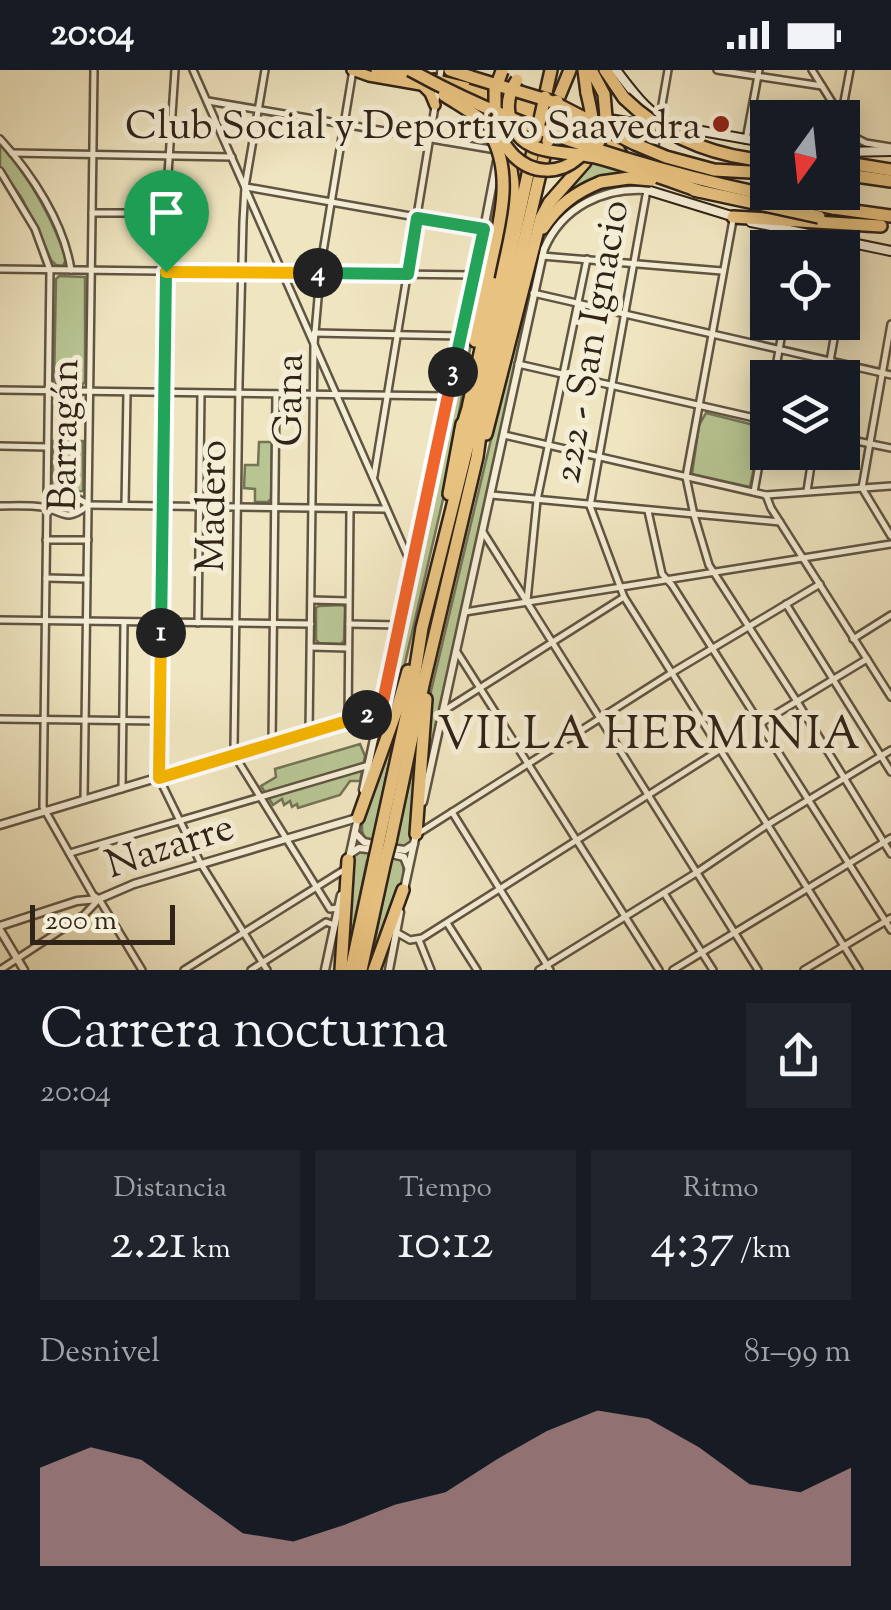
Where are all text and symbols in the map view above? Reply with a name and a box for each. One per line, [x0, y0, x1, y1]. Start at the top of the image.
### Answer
text: 20:04 [50, 8, 134, 62]
place label: Club Social y Deportivo Saavedra [125, 100, 701, 157]
north arrow [750, 100, 860, 210]
map controls [750, 100, 860, 470]
marker: Club Social y Deportivo Saavedra [710, 113, 732, 135]
pin [124, 170, 209, 273]
icon: arrive [139, 185, 194, 240]
street label: 222 - San Ignacio [540, 196, 646, 488]
button: locate [750, 230, 860, 340]
pin: 4 [293, 248, 343, 298]
text: 4 [311, 253, 325, 293]
pin: 3 [428, 347, 478, 397]
text: 3 [447, 352, 459, 392]
street label: Gana [262, 353, 321, 447]
street label: Barragán [37, 358, 96, 512]
button: layers [750, 360, 860, 470]
street label: Madero [185, 439, 244, 573]
pin: 1 [136, 608, 186, 658]
text: 1 [156, 613, 166, 653]
pin: 2 [342, 690, 392, 740]
text: 2 [360, 695, 374, 735]
district label: VILLA HERMINIA [438, 705, 862, 770]
street label: Nazarre [99, 801, 242, 896]
scale bar [30, 900, 175, 944]
text: 200 m [45, 902, 117, 942]
text: Carrera nocturna [40, 993, 448, 1072]
button: share [746, 1003, 851, 1108]
text: 20:04 [40, 1070, 111, 1116]
text: Distancia [113, 1169, 227, 1209]
text: Tiempo [399, 1169, 492, 1209]
text: Ritmo [683, 1169, 759, 1209]
text: 2.21 [110, 1209, 186, 1281]
text: 10:12 [398, 1209, 493, 1281]
text: 4:37 [651, 1209, 734, 1281]
text: km [186, 1230, 231, 1270]
text: /km [734, 1230, 791, 1270]
text: Desnivel [40, 1330, 160, 1376]
text: 81–99 m [744, 1330, 851, 1376]

